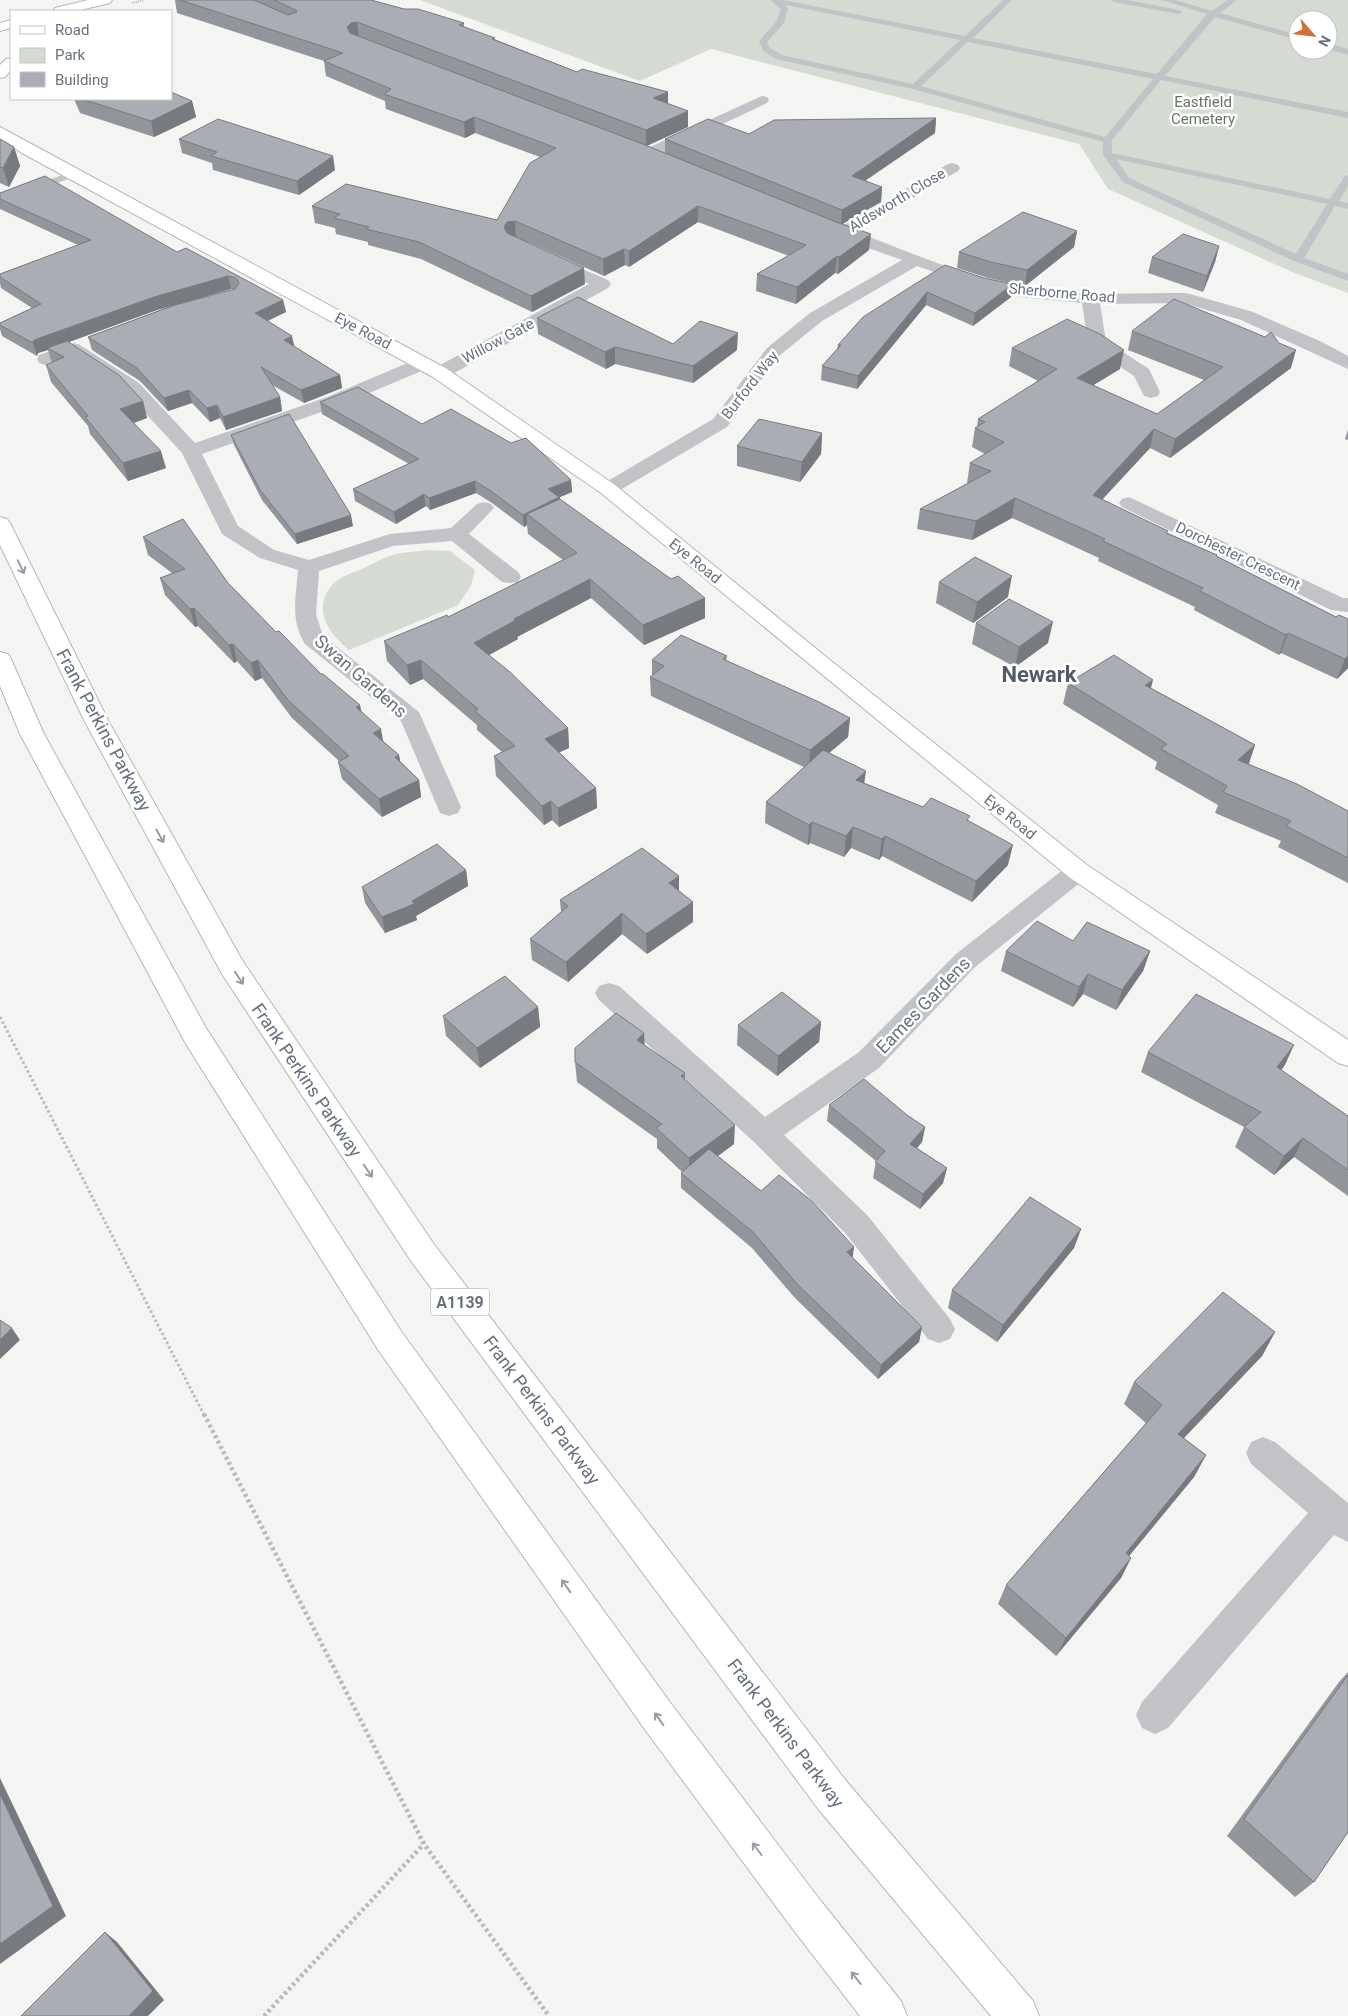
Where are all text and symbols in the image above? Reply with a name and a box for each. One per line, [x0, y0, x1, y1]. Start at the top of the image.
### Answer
legend [10, 10, 172, 100]
north arrow [1288, 10, 1338, 60]
text: Road [55, 21, 89, 39]
text: N [1315, 33, 1334, 49]
text: Park [55, 46, 86, 64]
text: Building [55, 71, 109, 89]
park label: Eastfield Cemetery [1171, 93, 1235, 128]
street label: Aldsworth Close [845, 164, 949, 236]
street label: Sherborne Road [1008, 279, 1116, 307]
street label: Eye Road [332, 309, 394, 353]
street label: Willow Gate [459, 314, 537, 368]
street label: Burford Way [718, 347, 782, 423]
street label: Dorchester Crescent [1173, 518, 1303, 594]
street label: Eye Road [665, 535, 725, 587]
one-way arrow [17, 559, 26, 574]
street label: Swan Gardens [311, 630, 411, 722]
street label: Frank Perkins Parkway [52, 645, 156, 815]
district label: Newark [1001, 662, 1077, 687]
street label: Eye Road [980, 791, 1040, 843]
one-way arrow [155, 828, 165, 843]
street label: Eames Gardens [872, 952, 974, 1058]
one-way arrow [234, 970, 244, 984]
street label: Frank Perkins Parkway [248, 999, 367, 1161]
one-way arrow [363, 1164, 374, 1178]
road number: A1139 [431, 1288, 489, 1315]
street label: Frank Perkins Parkway [479, 1331, 605, 1489]
one-way arrow [561, 1579, 571, 1593]
street label: Frank Perkins Parkway [723, 1654, 849, 1812]
one-way arrow [654, 1712, 664, 1726]
one-way arrow [752, 1842, 762, 1856]
one-way arrow [850, 1972, 861, 1985]

